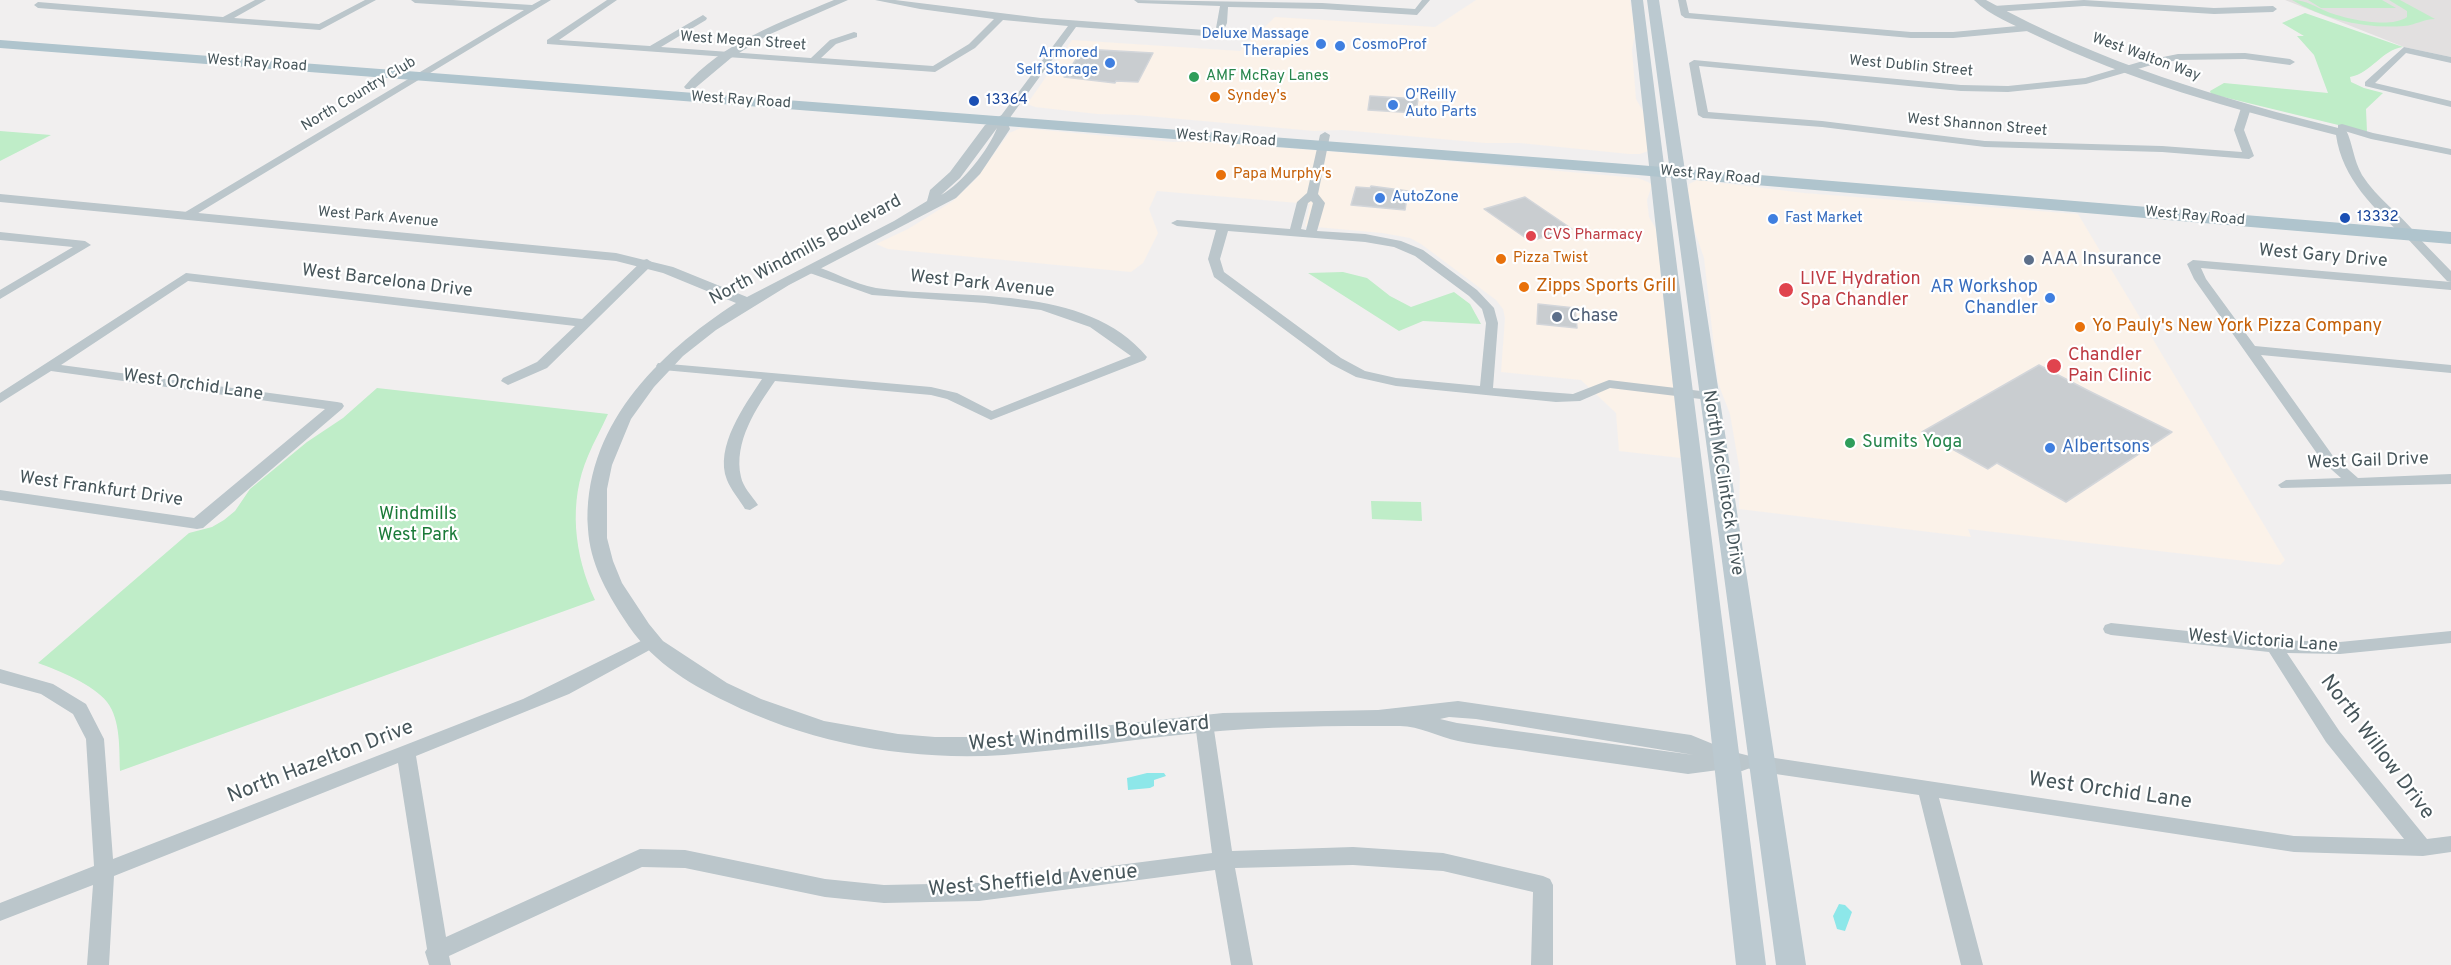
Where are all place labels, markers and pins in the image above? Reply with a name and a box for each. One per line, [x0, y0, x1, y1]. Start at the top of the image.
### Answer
place label: Deluxe Massage Therapies [1201, 26, 1309, 61]
marker: Deluxe Massage Therapies [1314, 37, 1328, 51]
place label: CosmoProf [1352, 37, 1426, 55]
marker: CosmoProf [1333, 39, 1347, 53]
place label: Armored Self Storage [1016, 45, 1098, 80]
marker: Armored Self Storage [1103, 56, 1117, 70]
place label: AMF McRay Lanes [1206, 68, 1329, 86]
marker: AMF McRay Lanes [1187, 70, 1201, 84]
place label: O'Reilly Auto Parts [1405, 87, 1477, 122]
place label: Syndey's [1227, 88, 1287, 106]
marker: Syndey's [1208, 90, 1222, 104]
place label: 13364 [986, 92, 1028, 110]
marker: 13364 [967, 94, 981, 108]
marker: O'Reilly Auto Parts [1386, 98, 1400, 112]
place label: Papa Murphy's [1233, 166, 1332, 184]
marker: Papa Murphy's [1214, 168, 1228, 182]
place label: AutoZone [1392, 189, 1459, 207]
marker: AutoZone [1373, 191, 1387, 205]
place label: 13332 [2357, 209, 2399, 227]
place label: Fast Market [1785, 210, 1863, 228]
marker: 13332 [2338, 211, 2352, 225]
marker: Fast Market [1766, 212, 1780, 226]
place label: CVS Pharmacy [1543, 227, 1643, 245]
marker: CVS Pharmacy [1524, 229, 1538, 243]
place label: AAA Insurance [2041, 249, 2162, 271]
place label: Pizza Twist [1513, 250, 1588, 268]
marker: Pizza Twist [1494, 252, 1508, 266]
marker: AAA Insurance [2022, 253, 2036, 267]
place label: LIVE Hydration Spa Chandler [1800, 269, 1921, 312]
place label: Zipps Sports Grill [1536, 276, 1676, 298]
place label: AR Workshop Chandler [1930, 277, 2038, 320]
marker: Zipps Sports Grill [1517, 280, 1531, 294]
marker: LIVE Hydration Spa Chandler [1777, 281, 1795, 299]
marker: AR Workshop Chandler [2043, 291, 2057, 305]
place label: Chase [1569, 306, 1618, 328]
marker: Chase [1550, 310, 1564, 324]
place label: Yo Pauly's New York Pizza Company [2092, 316, 2382, 338]
marker: Yo Pauly's New York Pizza Company [2073, 320, 2087, 334]
place label: Chandler Pain Clinic [2068, 345, 2152, 388]
marker: Chandler Pain Clinic [2045, 357, 2063, 375]
place label: Sumits Yoga [1862, 432, 1962, 454]
marker: Sumits Yoga [1843, 436, 1857, 450]
place label: Albertsons [2062, 437, 2150, 459]
marker: Albertsons [2043, 441, 2057, 455]

